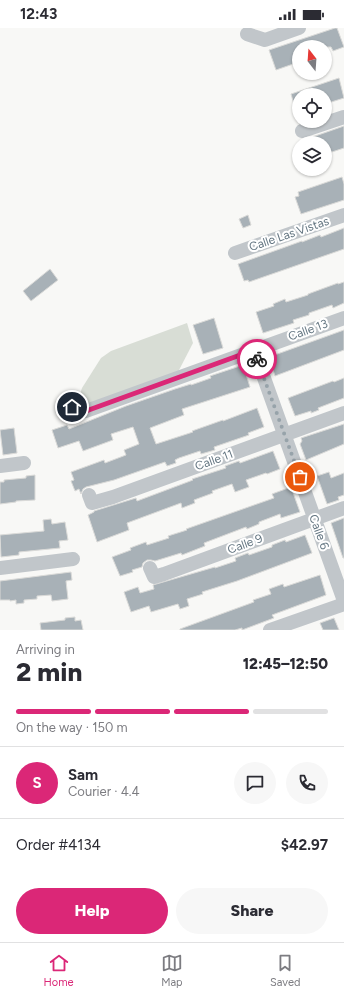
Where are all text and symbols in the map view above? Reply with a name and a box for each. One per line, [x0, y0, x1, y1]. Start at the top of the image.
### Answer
text: 12:43 [20, 5, 57, 23]
north arrow [292, 40, 332, 80]
map controls [292, 40, 332, 176]
button: locate [292, 88, 332, 128]
button: layers [292, 136, 332, 176]
street label: Calle Las Vistas [247, 214, 331, 254]
street label: Calle 13 [286, 316, 330, 344]
courier [237, 339, 277, 379]
icon: bike [246, 348, 268, 370]
pin [55, 390, 89, 424]
icon: home [61, 396, 83, 418]
street label: Calle 11 [193, 447, 235, 473]
pin [283, 460, 317, 494]
icon: bag [289, 466, 311, 488]
street label: Calle 6 [306, 513, 332, 552]
street label: Calle 9 [226, 531, 265, 557]
text: Arriving in [16, 642, 75, 657]
text: 12:45–12:50 [243, 655, 328, 673]
text: 2 min [16, 656, 82, 688]
text: On the way · 150 m [16, 720, 128, 735]
button: chat [234, 762, 276, 804]
button: phone [286, 762, 328, 804]
text: Sam [68, 766, 98, 784]
text: S [32, 774, 42, 792]
text: Courier · 4.4 [68, 784, 140, 799]
text: Order #4134 [16, 836, 101, 854]
text: $42.97 [281, 836, 328, 854]
button: Help [16, 888, 168, 934]
button: Share [176, 888, 328, 934]
tab: Home [44, 952, 74, 989]
tab: Map [161, 952, 183, 989]
tab: Saved [270, 952, 300, 989]

